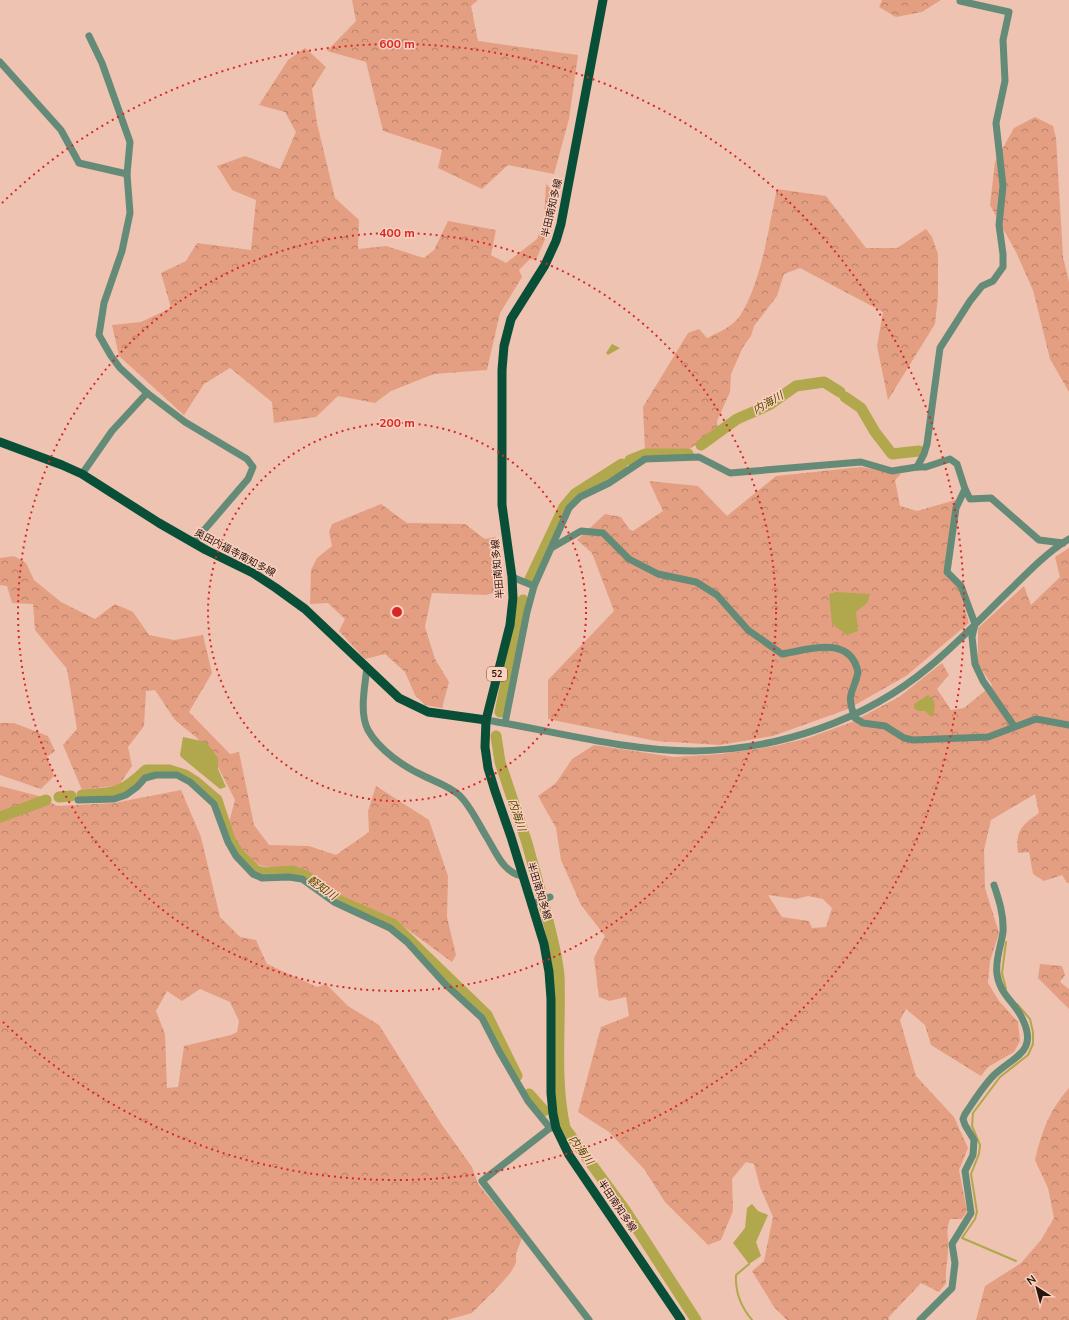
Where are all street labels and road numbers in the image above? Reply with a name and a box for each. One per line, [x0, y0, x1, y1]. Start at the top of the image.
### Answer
street label: 半田南知多線 [538, 177, 566, 239]
street label: 奥田内福寺南知多線 [192, 526, 278, 580]
street label: 半田南知多線 [488, 539, 508, 599]
road number: 52 [487, 667, 507, 681]
street label: 半田南知多線 [524, 860, 554, 922]
street label: 半田南知多線 [594, 1177, 640, 1235]

